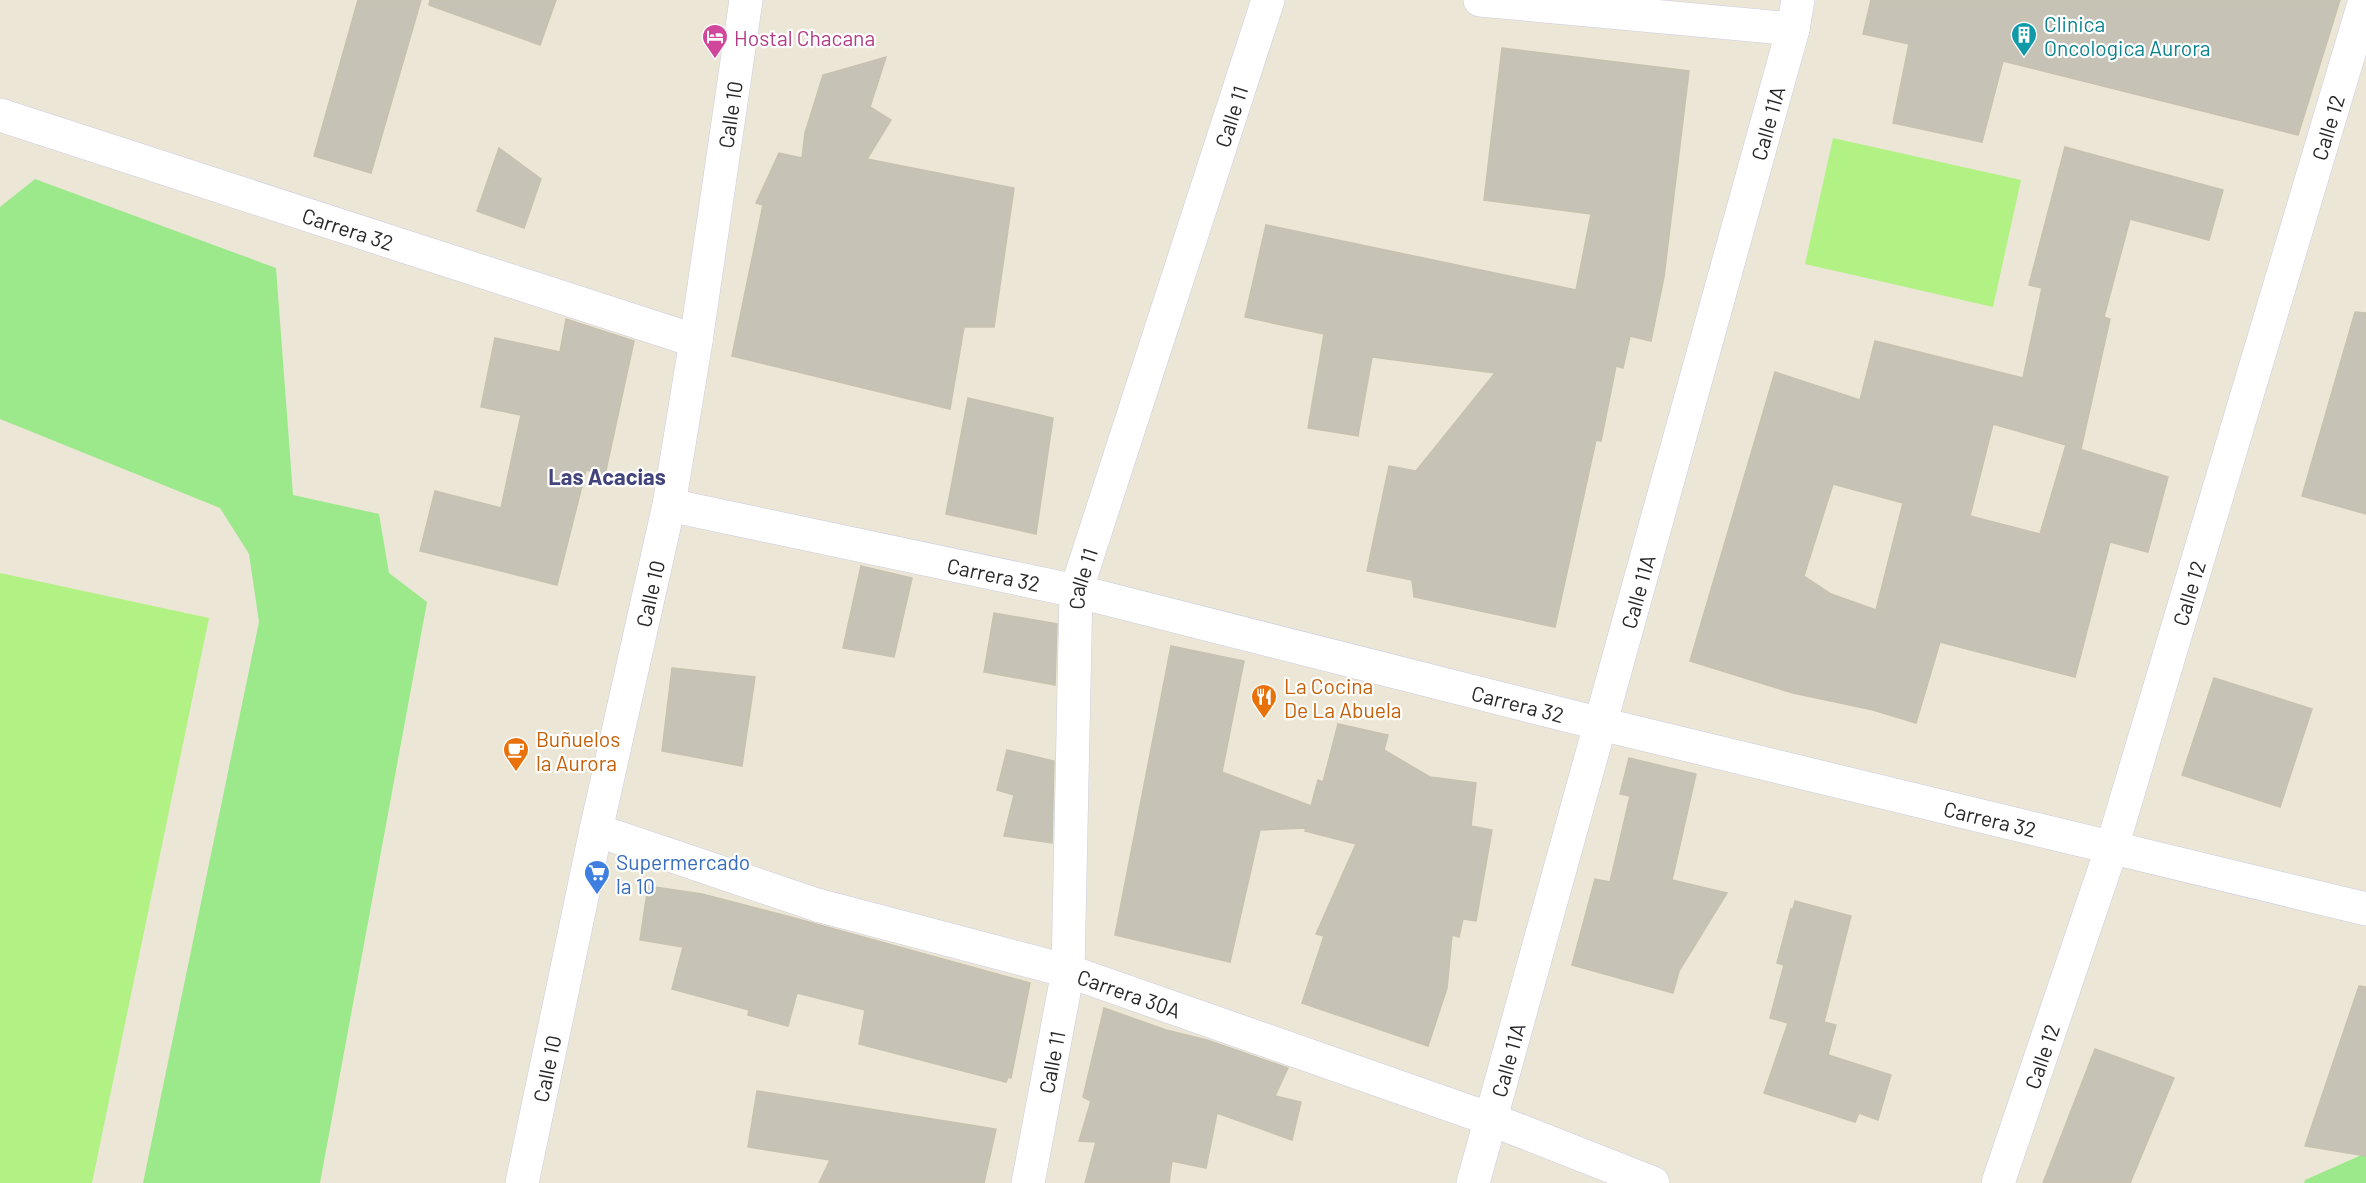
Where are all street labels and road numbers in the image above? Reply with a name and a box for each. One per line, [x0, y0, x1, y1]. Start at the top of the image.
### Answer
street label: Calle 10 [712, 79, 747, 150]
street label: Calle 11 [1209, 82, 1252, 150]
street label: Calle 11A [1745, 83, 1789, 163]
street label: Calle 12 [2305, 92, 2349, 163]
street label: Carrera 32 [299, 202, 397, 254]
street label: Calle 11 [1063, 545, 1102, 610]
street label: Calle 11A [1615, 551, 1659, 631]
street label: Carrera 32 [945, 552, 1043, 596]
street label: Calle 12 [2166, 557, 2209, 629]
street label: Calle 10 [629, 558, 669, 629]
street label: Carrera 32 [1469, 679, 1567, 727]
street label: Carrera 32 [1941, 795, 2039, 841]
street label: Carrera 30A [1074, 963, 1185, 1022]
street label: Calle 11A [1485, 1019, 1529, 1100]
street label: Calle 12 [2018, 1020, 2064, 1092]
street label: Calle 11 [1033, 1029, 1069, 1096]
street label: Calle 10 [527, 1033, 565, 1104]

